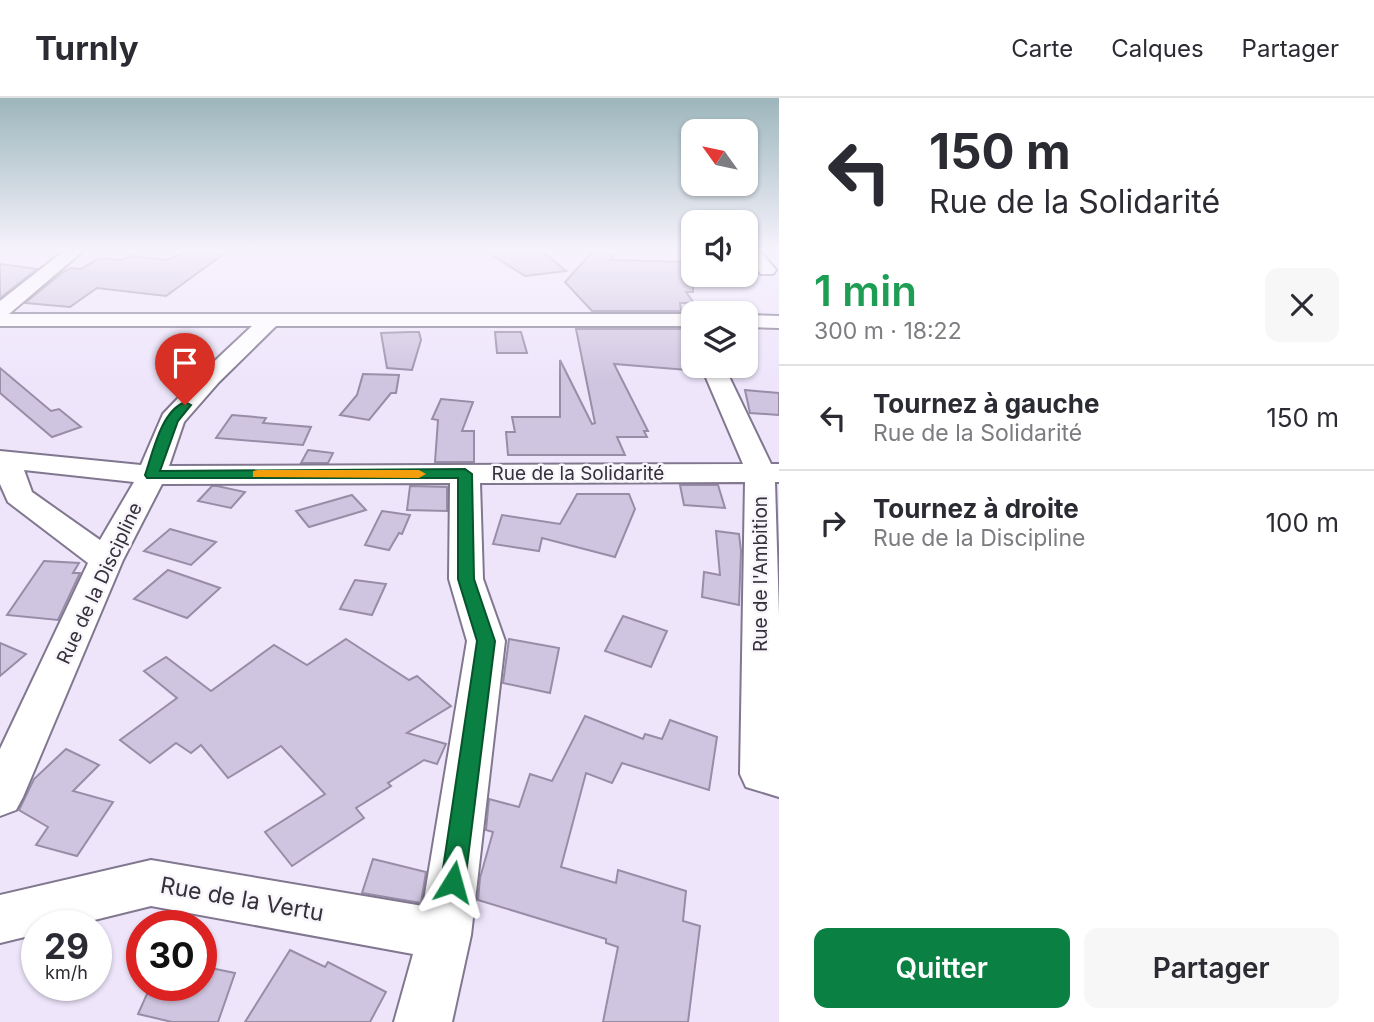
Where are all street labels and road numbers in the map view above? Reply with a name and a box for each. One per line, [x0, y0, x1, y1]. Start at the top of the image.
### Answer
street label: Rue de la Solidarité [492, 462, 664, 485]
street label: Rue de l'Ambition [749, 496, 772, 652]
street label: Rue de la Discipline [52, 499, 147, 668]
street label: Rue de la Vertu [158, 871, 326, 927]

